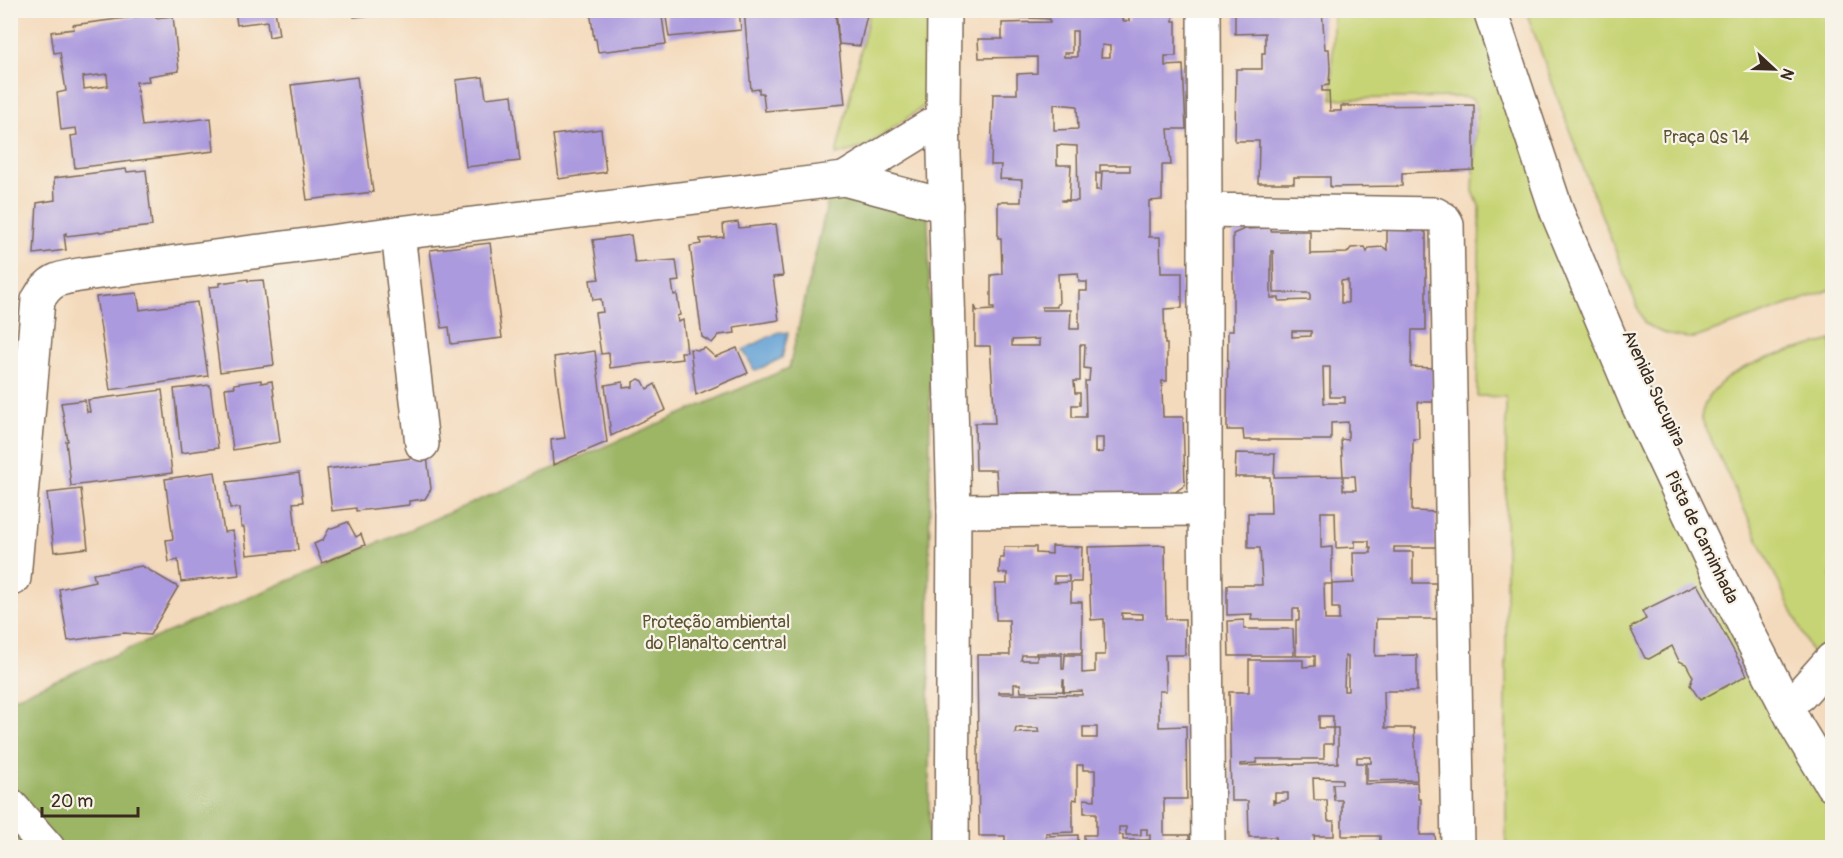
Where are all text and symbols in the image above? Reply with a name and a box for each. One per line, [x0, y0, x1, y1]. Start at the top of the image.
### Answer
north arrow [1744, 39, 1804, 99]
text: N [1776, 65, 1798, 83]
park label: Praça Qs 14 [1663, 126, 1750, 149]
street label: Avenida Sucupira [1617, 326, 1691, 450]
street label: Pista de Caminhada [1659, 467, 1744, 608]
park label: Proteção ambiental do Planalto central [642, 611, 790, 655]
scale bar [42, 780, 138, 818]
text: 20 m [51, 790, 93, 813]

